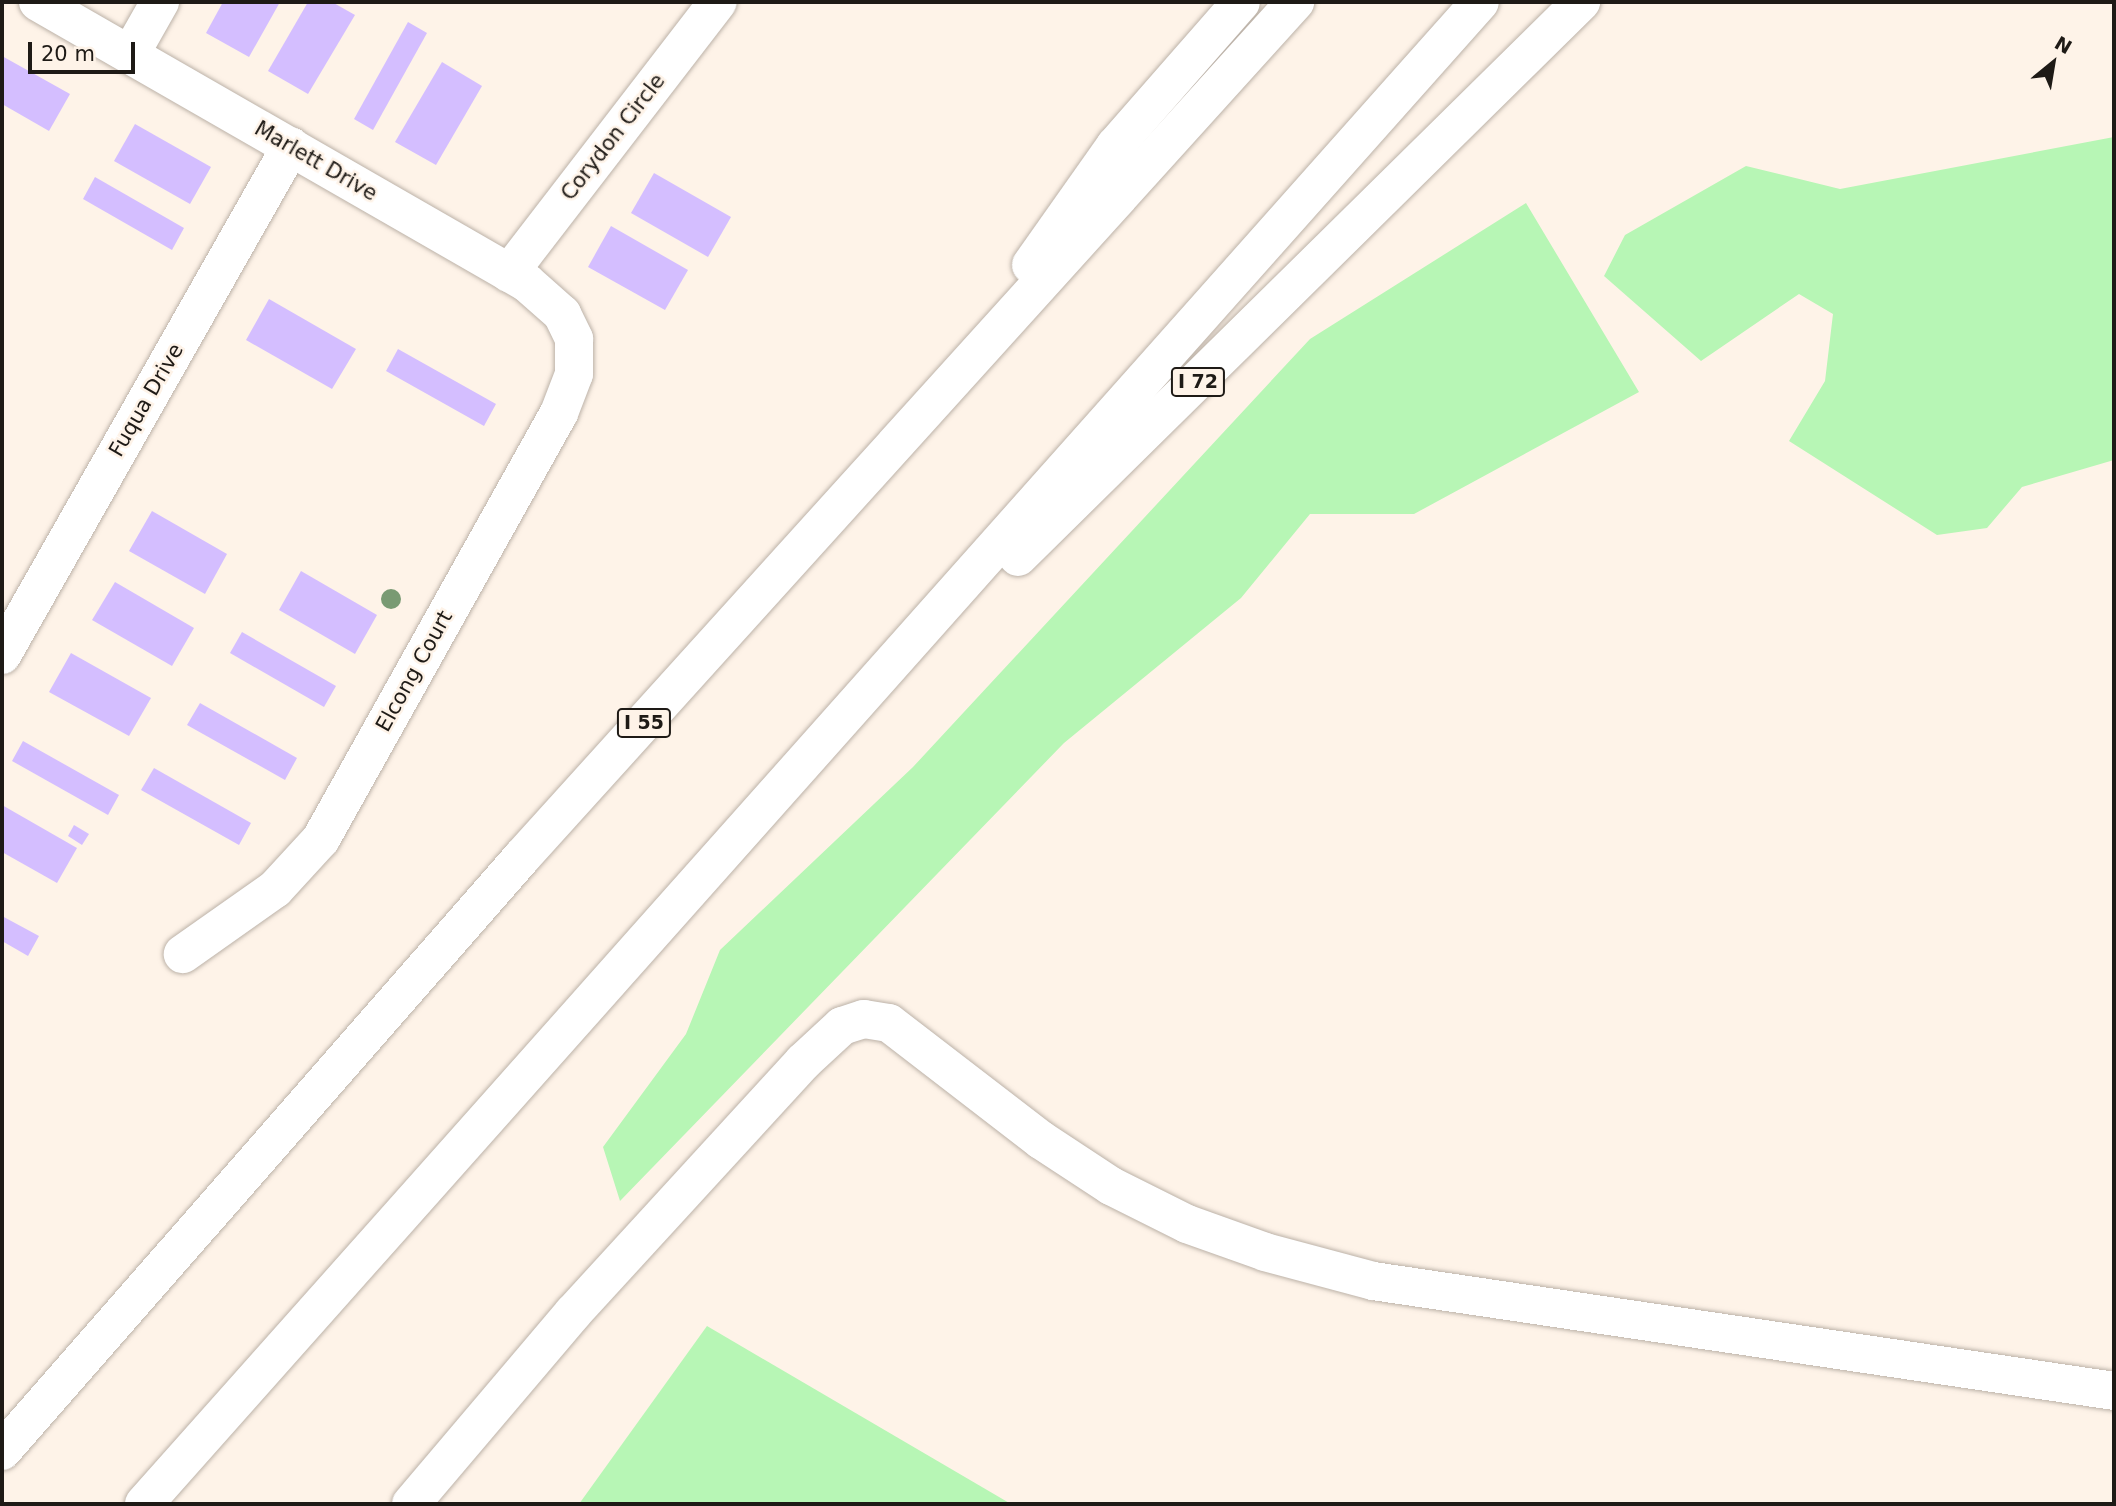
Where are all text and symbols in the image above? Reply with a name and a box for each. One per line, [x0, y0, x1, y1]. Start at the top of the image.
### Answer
scale bar [32, 28, 138, 72]
north arrow [2018, 28, 2088, 98]
text: N [2051, 31, 2076, 58]
text: 20 m [41, 42, 95, 66]
street label: Corydon Circle [556, 69, 670, 205]
street label: Marlett Drive [250, 116, 382, 206]
street label: Fuqua Drive [103, 339, 189, 461]
road number: I 72 [1170, 366, 1226, 398]
street label: Elcong Court [370, 606, 458, 736]
road number: I 55 [616, 708, 672, 738]

